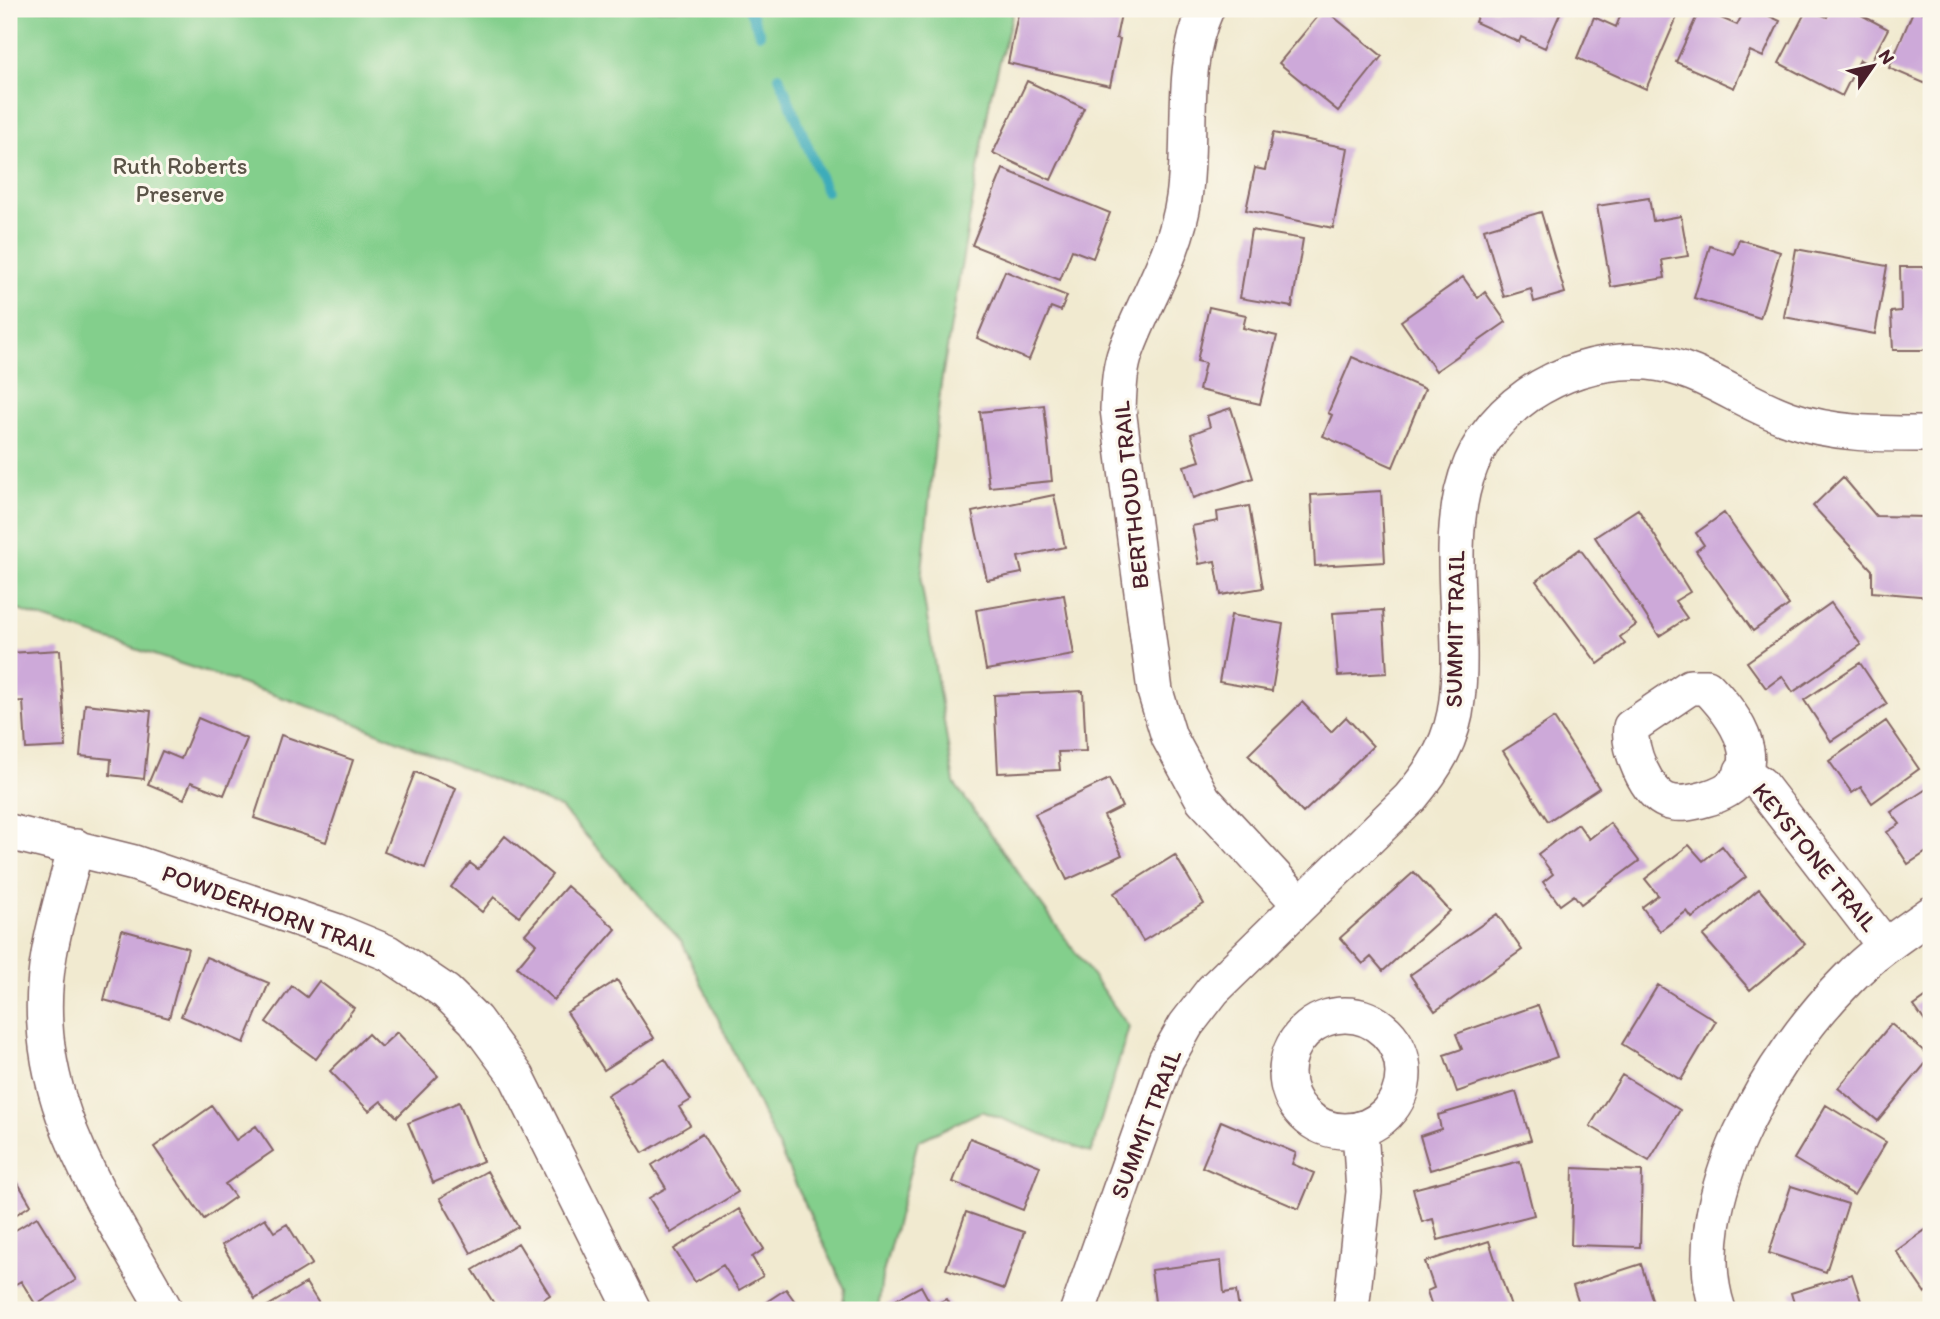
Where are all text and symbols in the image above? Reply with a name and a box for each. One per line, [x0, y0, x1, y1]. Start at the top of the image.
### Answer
north arrow [1839, 32, 1909, 102]
text: N [1874, 45, 1900, 69]
park label: Ruth Roberts Preserve [113, 151, 247, 208]
street label: BERTHOUD TRAIL [1106, 399, 1155, 591]
street label: SUMMIT TRAIL [1439, 550, 1470, 708]
street label: KEYSTONE TRAIL [1747, 776, 1884, 937]
street label: POWDERHORN TRAIL [158, 858, 382, 963]
street label: SUMMIT TRAIL [1104, 1045, 1187, 1202]

